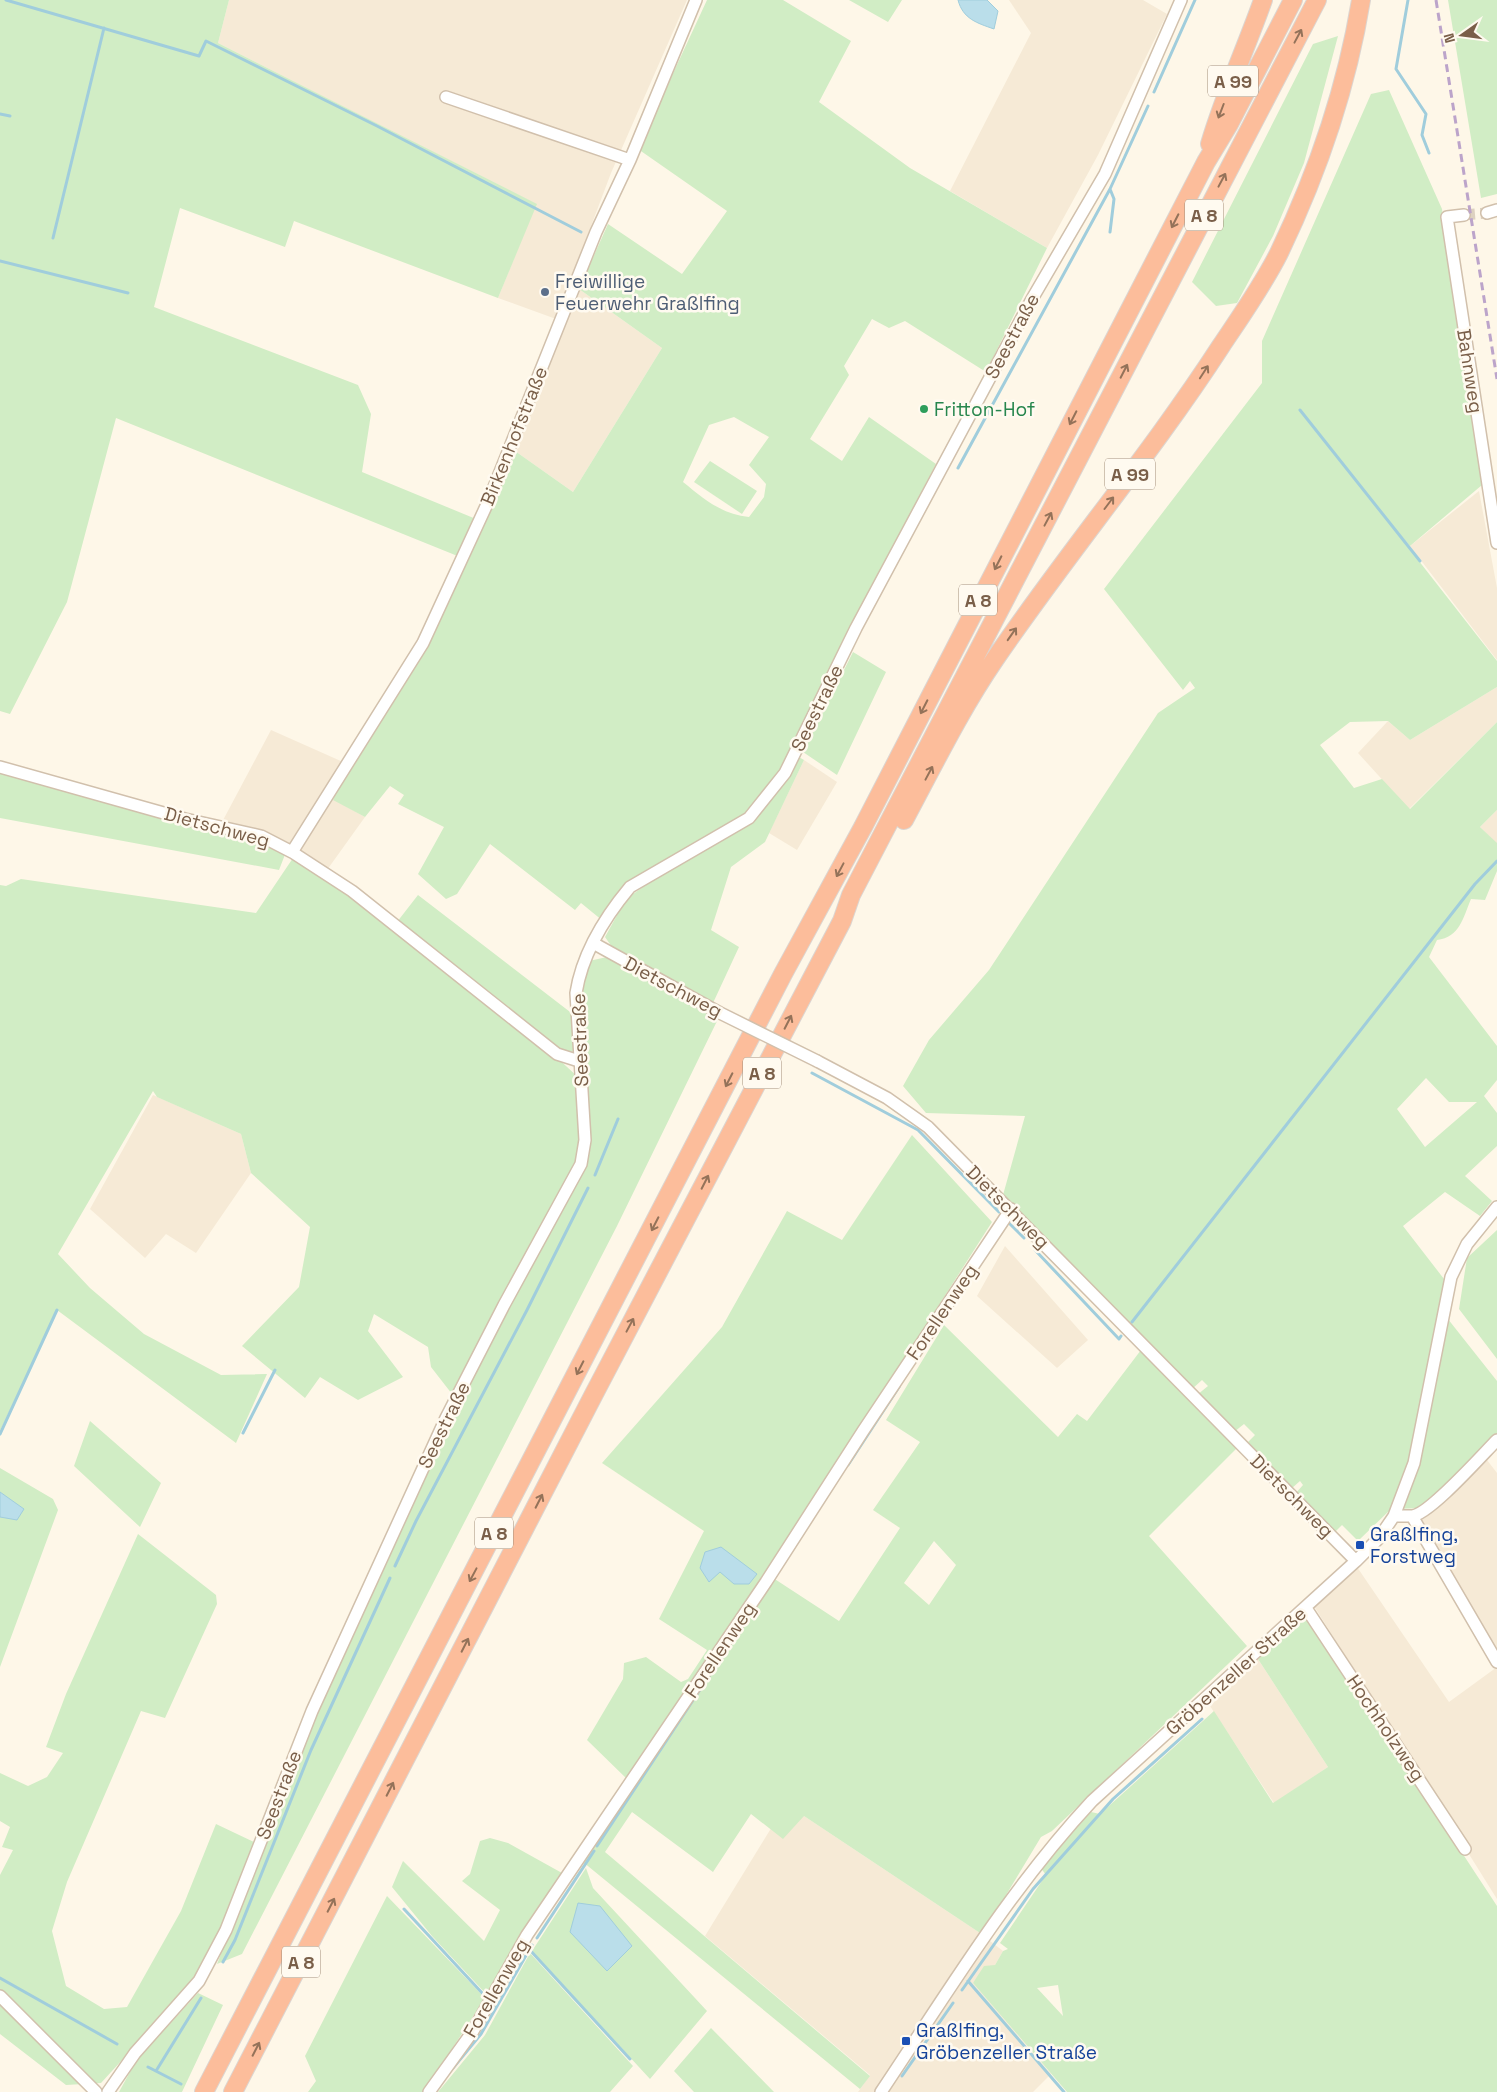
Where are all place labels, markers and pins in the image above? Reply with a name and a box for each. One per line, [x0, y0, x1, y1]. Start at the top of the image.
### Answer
place label: Freiwillige Feuerwehr Graßlfing [555, 269, 740, 316]
marker: Freiwillige Feuerwehr Graßlfing [539, 286, 551, 298]
place label: Fritton-Hof [934, 397, 1035, 422]
marker: Fritton-Hof [918, 403, 930, 415]
place label: Graßlfing, Forstweg [1370, 1522, 1458, 1569]
marker: Graßlfing, Forstweg [1354, 1539, 1366, 1551]
place label: Graßlfing, Gröbenzeller Straße [916, 2018, 1097, 2065]
marker: Graßlfing, Gröbenzeller Straße [900, 2035, 912, 2047]

